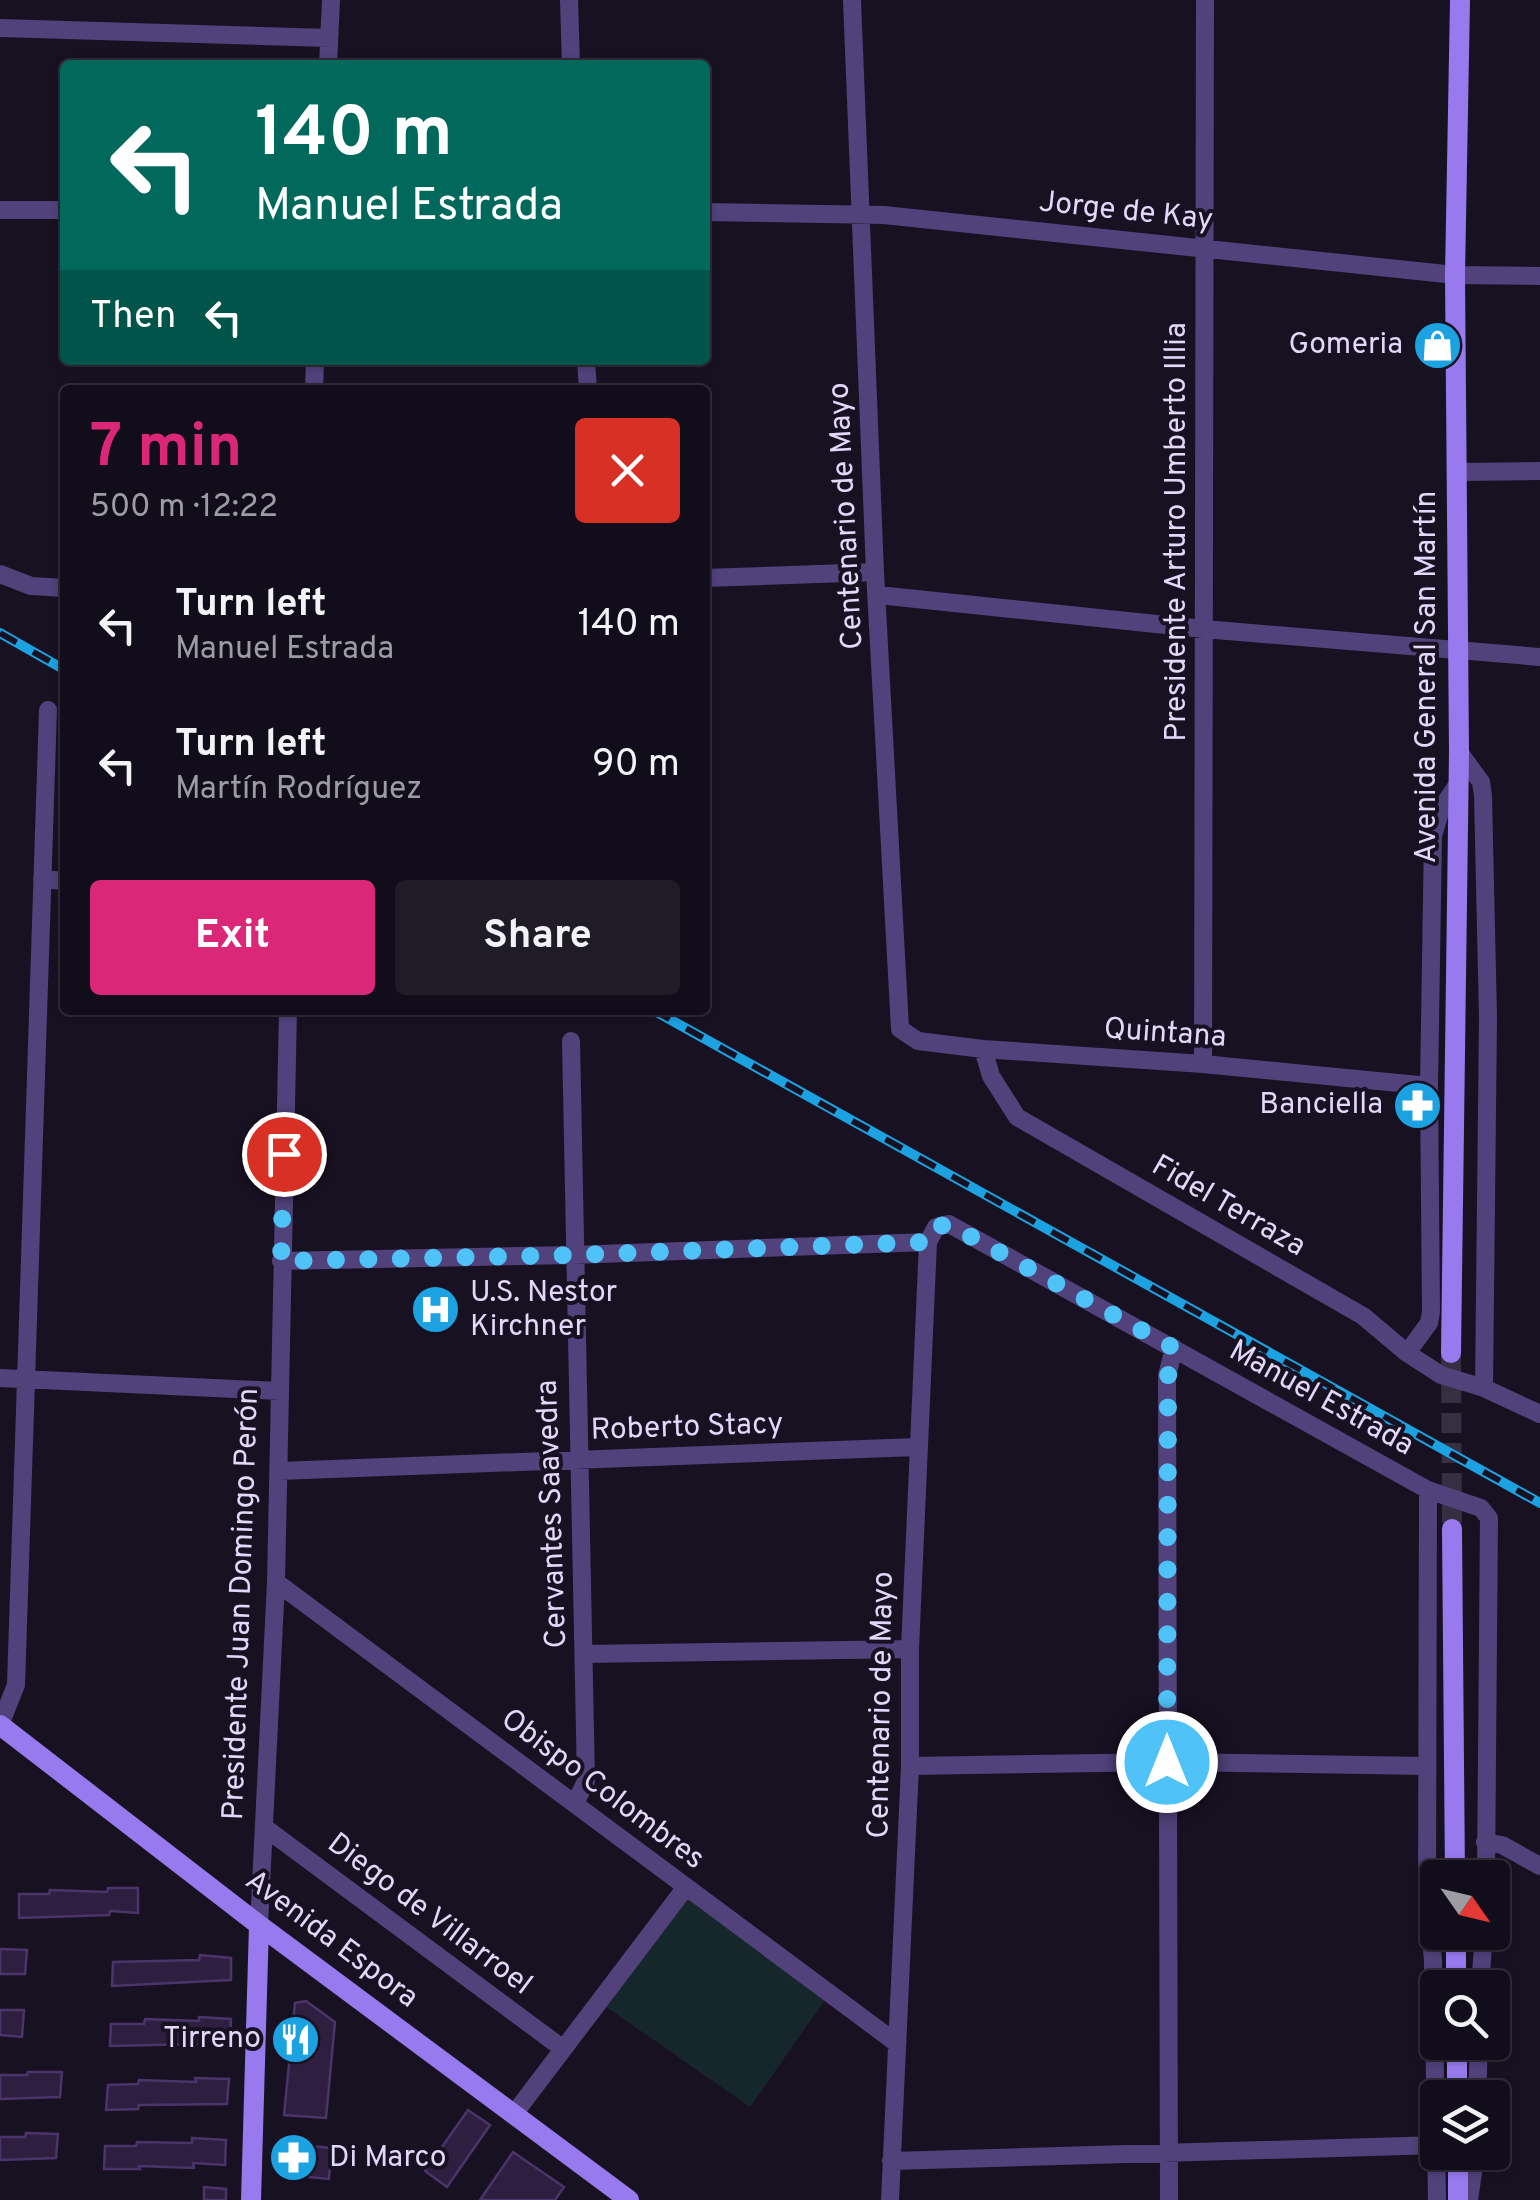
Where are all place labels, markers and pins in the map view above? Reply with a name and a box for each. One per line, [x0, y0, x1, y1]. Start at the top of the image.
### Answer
shop icon: Gomeria [1412, 319, 1464, 371]
place label: Gomeria [1289, 327, 1403, 364]
pharmacy icon: Banciella [1392, 1079, 1444, 1131]
place label: Banciella [1259, 1087, 1383, 1124]
pin [242, 1112, 327, 1197]
place label: U.S. Nestor Kirchner [470, 1275, 617, 1346]
hospital icon: U.S. Nestor Kirchner [409, 1284, 461, 1336]
restaurant icon: Tirreno [270, 2013, 322, 2065]
place label: Tirreno [163, 2021, 261, 2058]
pharmacy icon: Di Marco [268, 2132, 320, 2184]
place label: Di Marco [329, 2140, 446, 2177]

